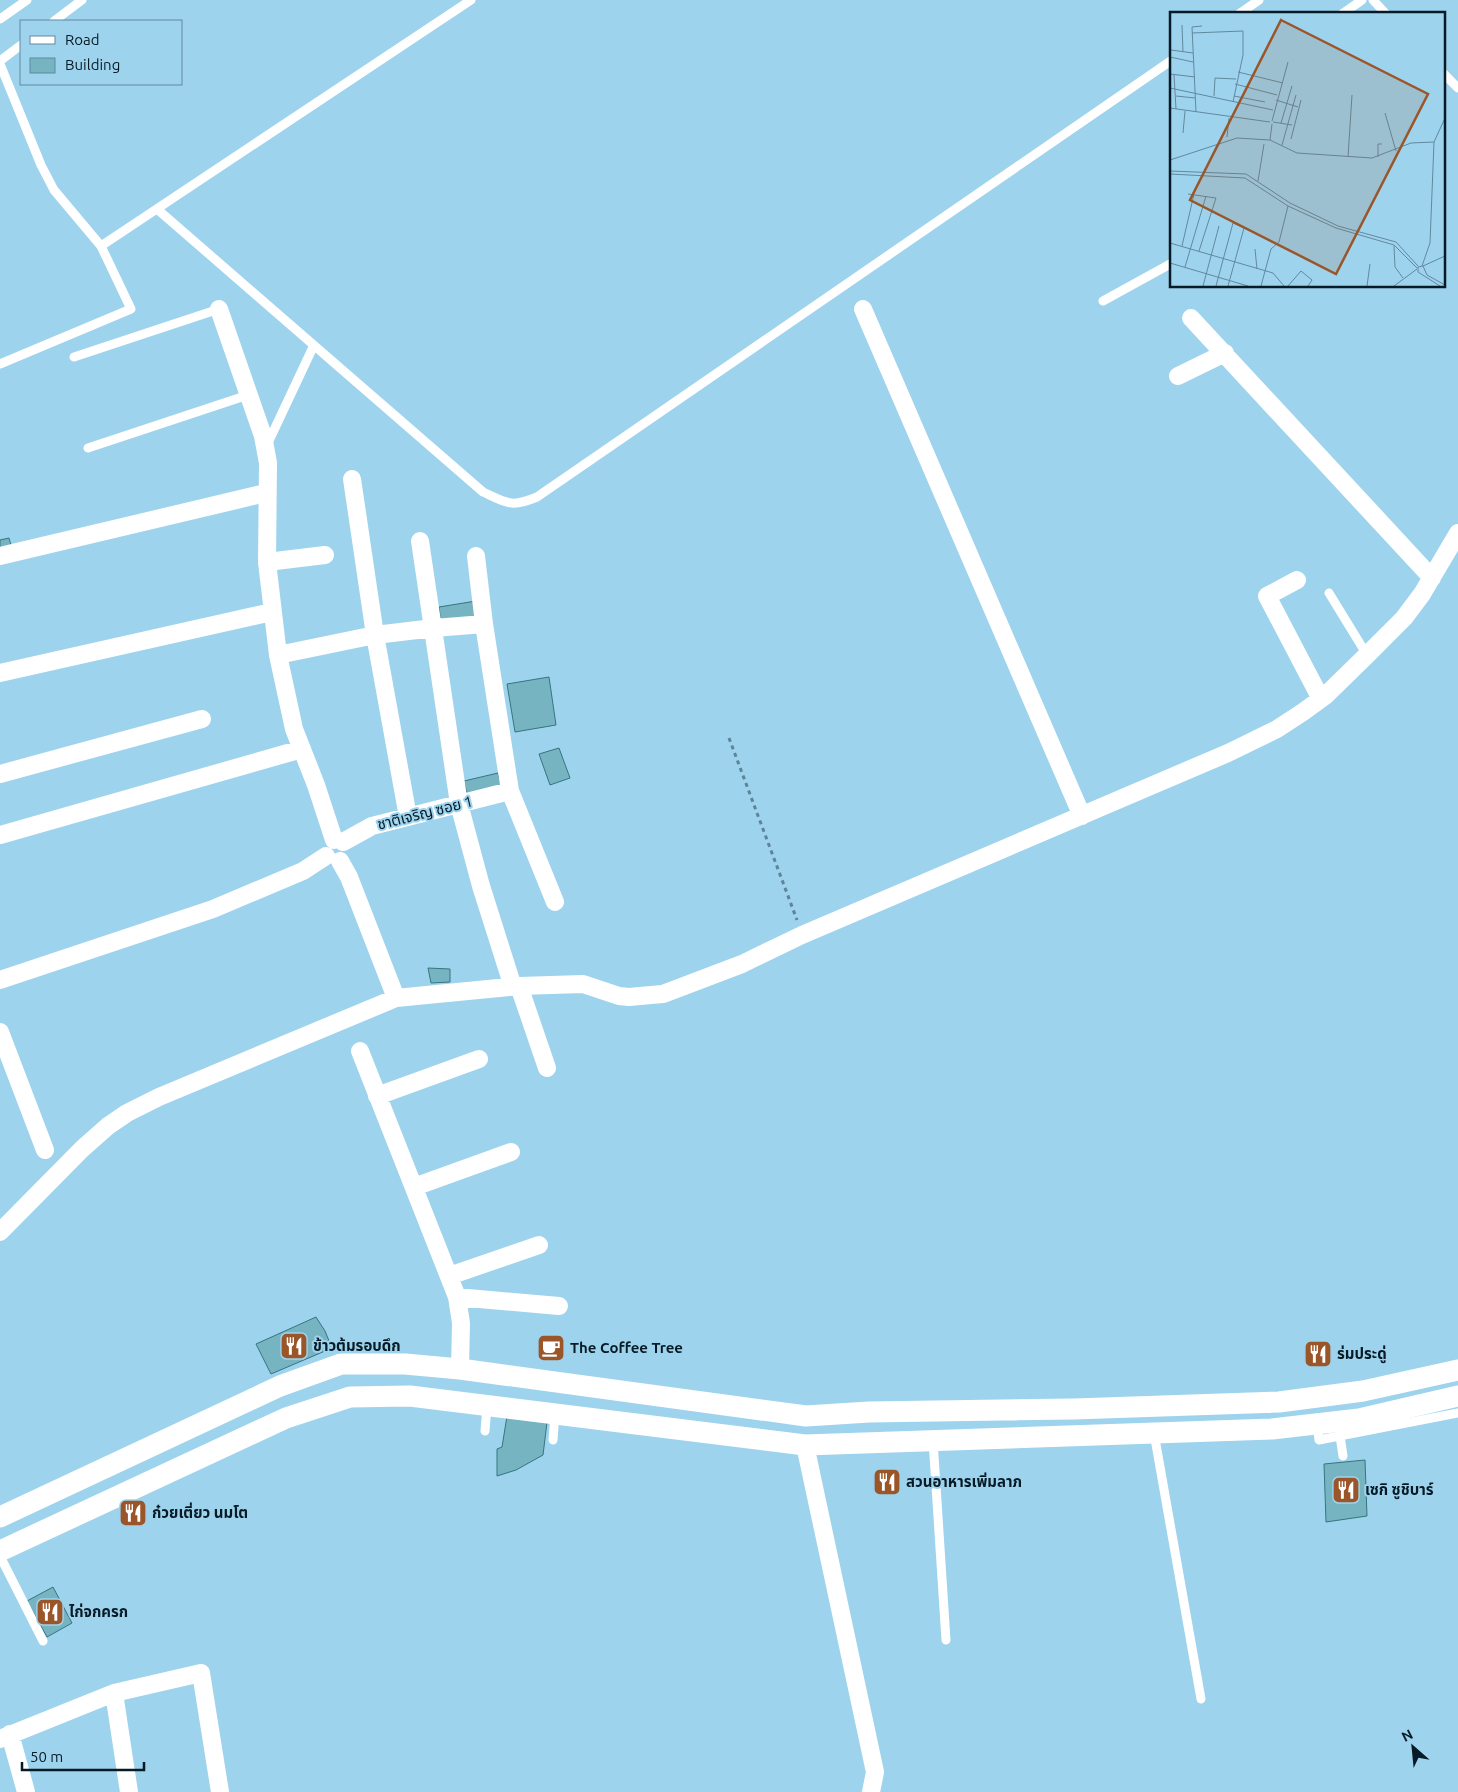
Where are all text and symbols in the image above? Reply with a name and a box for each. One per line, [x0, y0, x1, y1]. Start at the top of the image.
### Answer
inset map [1170, 12, 1446, 288]
legend [20, 20, 182, 85]
text: Road [65, 31, 100, 48]
text: Building [65, 56, 120, 73]
street label: ชาติเจริญ ซอย 1 [375, 792, 474, 833]
restaurant icon: ข้าวต้มรอบดึก [279, 1331, 309, 1361]
cafe icon: The Coffee Tree [536, 1333, 566, 1363]
place label: ข้าวต้มรอบดึก [313, 1337, 401, 1354]
place label: The Coffee Tree [570, 1339, 683, 1356]
restaurant icon: ร่มประดู่ [1303, 1339, 1333, 1369]
place label: ร่มประดู่ [1337, 1345, 1387, 1364]
restaurant icon: สวนอาหารเพิ่มลาภ [872, 1467, 902, 1497]
place label: สวนอาหารเพิ่มลาภ [906, 1472, 1022, 1490]
restaurant icon: เซกิ ซูชิบาร์ [1331, 1475, 1361, 1505]
place label: เซกิ ซูชิบาร์ [1365, 1481, 1434, 1500]
restaurant icon: ก๋วยเตี่ยว นมโต [118, 1498, 148, 1528]
place label: ก๋วยเตี่ยว นมโต [152, 1502, 248, 1521]
restaurant icon: ไก่จกครก [35, 1597, 65, 1627]
place label: ไก่จกครก [69, 1603, 128, 1620]
north arrow [1388, 1722, 1438, 1772]
text: N [1399, 1726, 1415, 1745]
scale bar [22, 1740, 145, 1772]
text: 50 m [30, 1748, 63, 1765]

